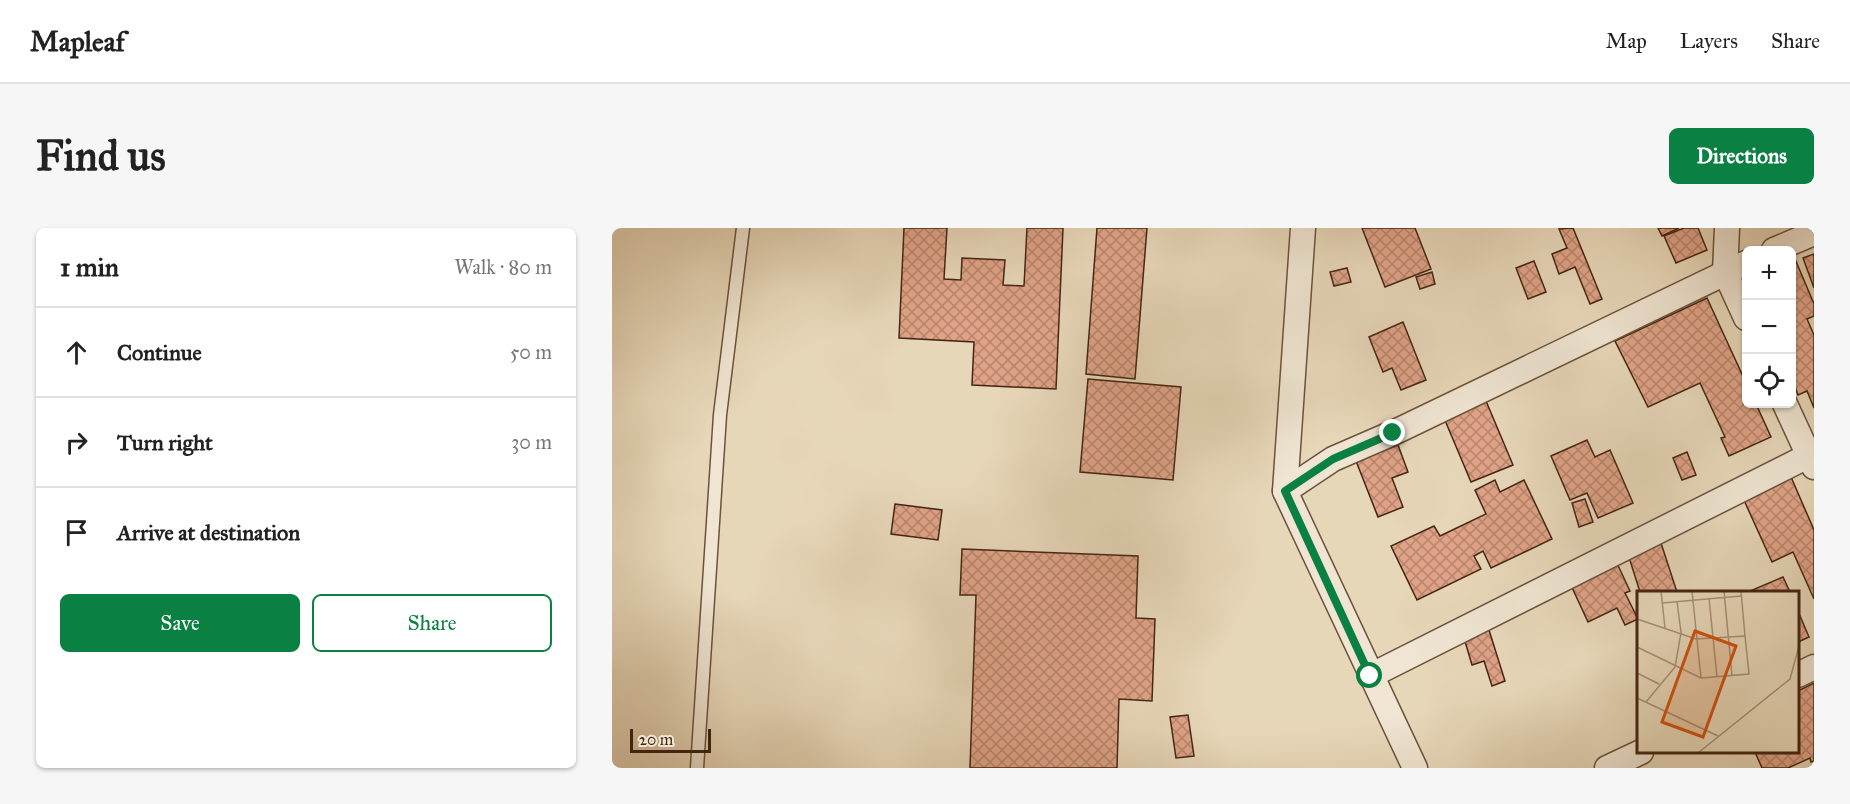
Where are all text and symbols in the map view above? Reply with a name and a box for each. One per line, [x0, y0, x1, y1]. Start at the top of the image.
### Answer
text: Mapleaf [30, 24, 125, 59]
text: Map [1606, 28, 1647, 54]
text: Layers [1680, 28, 1738, 54]
text: Share [1771, 28, 1820, 54]
button: Directions [1669, 128, 1814, 184]
text: Find us [36, 130, 166, 182]
map controls [1742, 246, 1796, 408]
button: + [1742, 246, 1796, 300]
text: 1 min [60, 251, 119, 283]
text: Walk · 80 m [454, 255, 552, 279]
button: − [1742, 300, 1796, 354]
icon: ahead [60, 336, 93, 369]
text: Continue [117, 339, 202, 366]
text: 50 m [510, 340, 552, 364]
button: locate [1742, 354, 1796, 408]
route end [1379, 419, 1405, 445]
icon: right [60, 426, 93, 459]
text: Turn right [117, 429, 213, 456]
text: 30 m [511, 430, 552, 454]
icon: arrive [60, 516, 93, 549]
text: Arrive at destination [117, 519, 300, 546]
inset map [1637, 591, 1799, 753]
button: Save [60, 594, 300, 652]
button: Share [312, 594, 552, 652]
route start [1356, 662, 1382, 688]
scale bar [630, 726, 711, 754]
text: 20 m [639, 730, 673, 749]

